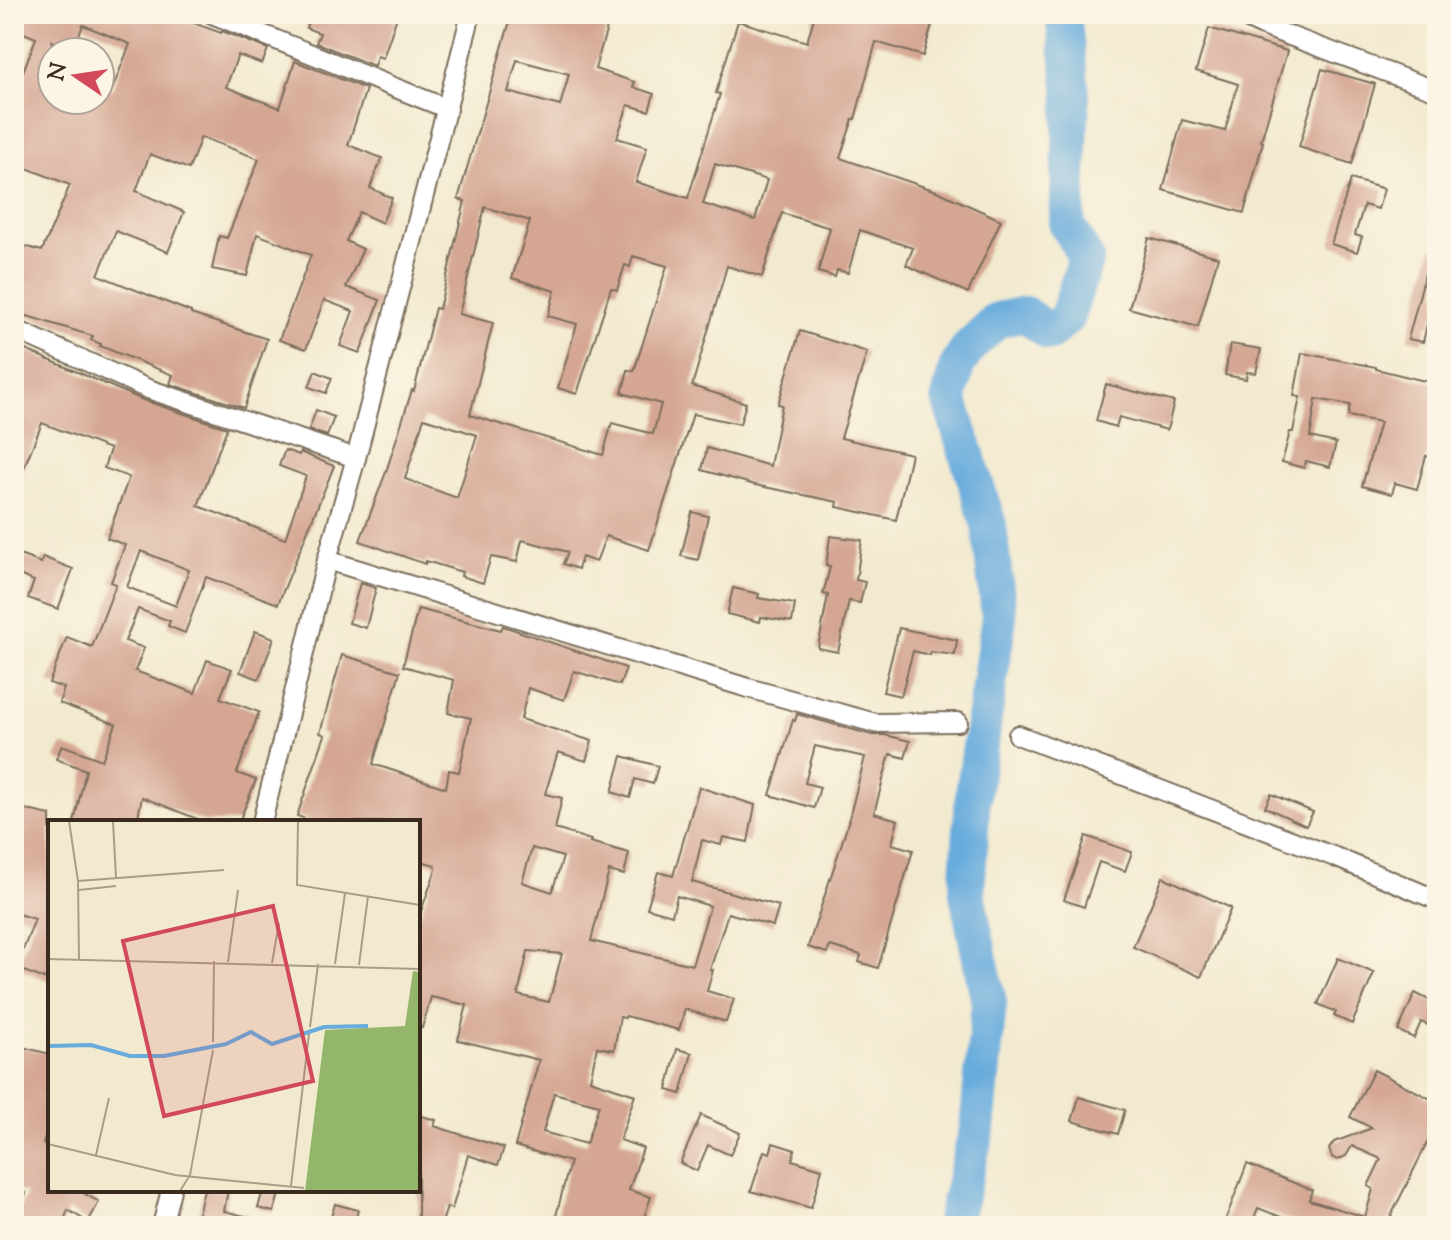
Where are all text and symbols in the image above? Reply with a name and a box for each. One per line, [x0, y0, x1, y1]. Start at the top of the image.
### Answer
north arrow [36, 36, 116, 116]
text: N [42, 60, 77, 84]
inset map [48, 820, 420, 1192]

